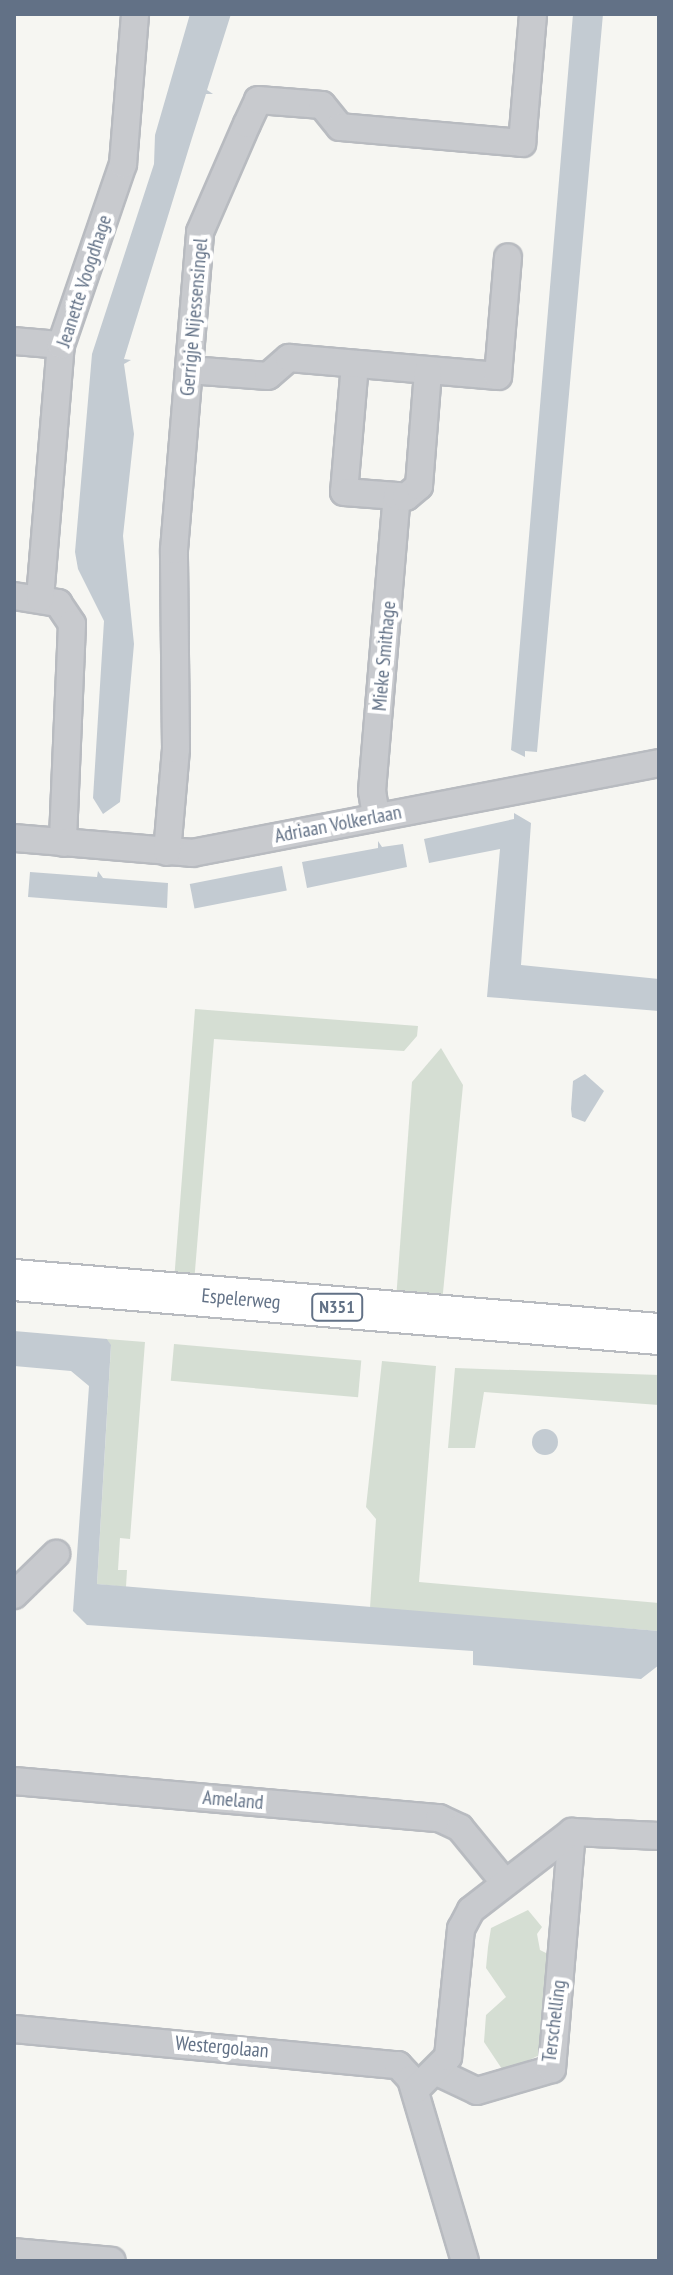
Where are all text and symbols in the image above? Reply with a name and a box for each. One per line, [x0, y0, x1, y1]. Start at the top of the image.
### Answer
street label: Jeanette Voogdhage [51, 212, 117, 350]
street label: Gerrigje Nijessensingel [175, 237, 213, 397]
street label: Mieke Smithage [367, 600, 401, 712]
street label: Adriaan Volkerlaan [272, 800, 404, 848]
street label: Espelerweg [201, 1284, 281, 1314]
road number: N351 [311, 1293, 363, 1321]
street label: Ameland [202, 1785, 264, 1815]
street label: Terschelling [537, 1979, 571, 2063]
street label: Westergolaan [174, 2031, 270, 2063]

